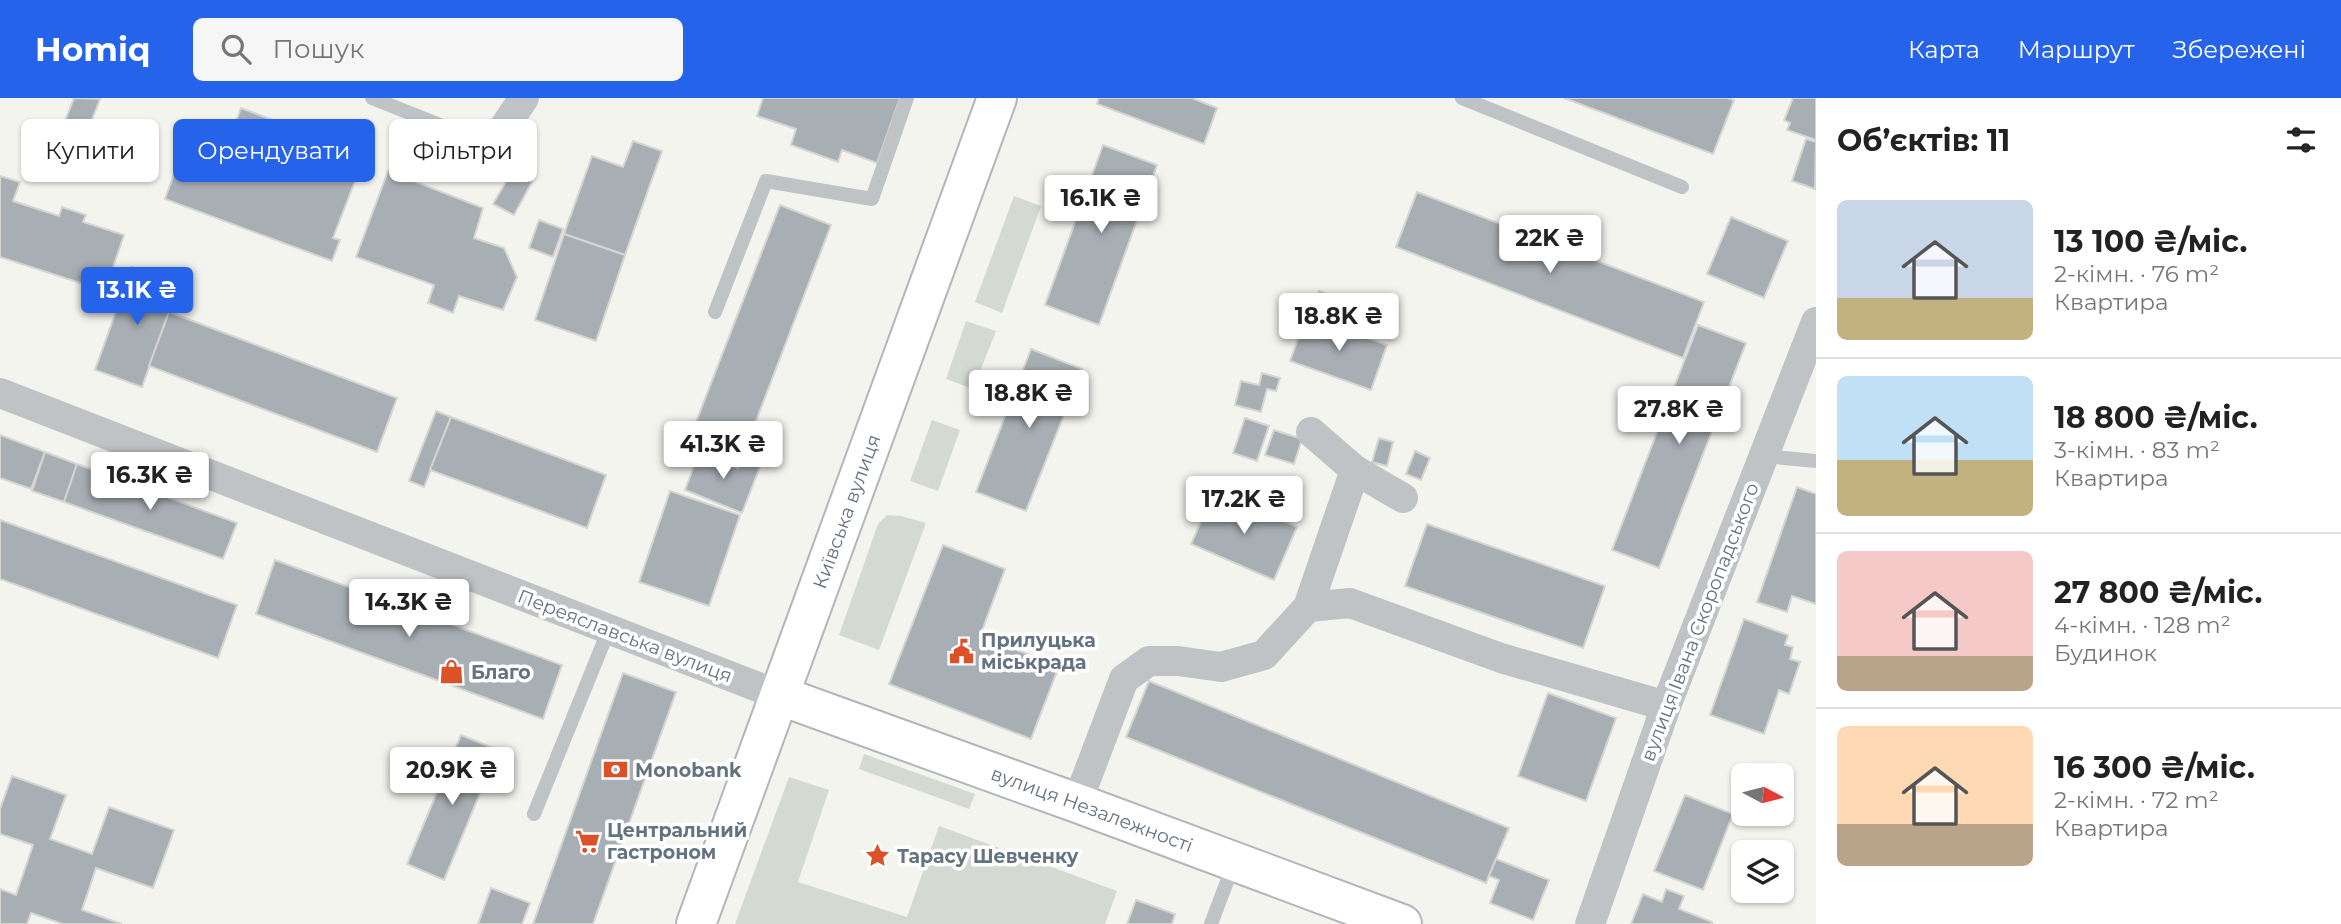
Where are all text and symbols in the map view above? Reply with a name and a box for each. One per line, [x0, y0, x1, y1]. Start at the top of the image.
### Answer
search box [193, 18, 683, 81]
text: Homiq [35, 29, 151, 69]
icon: search [217, 30, 255, 68]
text: Пошук [273, 33, 364, 65]
text: Карта [1908, 35, 1980, 64]
text: Маршрут [2018, 35, 2135, 64]
text: Збережені [2173, 35, 2306, 64]
chip: Купити [21, 119, 159, 182]
chip: Орендувати [173, 119, 375, 182]
chip: Фільтри [389, 119, 537, 182]
icon: filters [2282, 121, 2320, 159]
text: Об’єктів: 11 [1837, 122, 2010, 159]
pin: 16.1K ₴ [1036, 176, 1166, 235]
text: 16.1K ₴ [1060, 184, 1142, 212]
pin: 22K ₴ [1501, 216, 1599, 275]
text: 13 100 ₴/міс. [2054, 223, 2247, 260]
text: 22K ₴ [1515, 224, 1585, 252]
icon: home [1893, 228, 1977, 312]
text: 2-кімн. · 76 m² [2054, 260, 2219, 288]
pin: 13.1K ₴ [72, 268, 202, 327]
text: 13.1K ₴ [97, 276, 177, 304]
text: Квартира [2054, 288, 2168, 316]
pin: 18.8K ₴ [1274, 294, 1404, 353]
text: 18.8K ₴ [1295, 302, 1383, 330]
pin: 18.8K ₴ [964, 370, 1094, 430]
text: 18.8K ₴ [985, 379, 1073, 407]
pin: 27.8K ₴ [1614, 386, 1744, 446]
text: 27.8K ₴ [1634, 395, 1724, 423]
text: 18 800 ₴/міс. [2054, 399, 2258, 436]
icon: home [1893, 404, 1977, 488]
pin: 41.3K ₴ [658, 422, 788, 481]
text: 41.3K ₴ [680, 430, 766, 458]
street label: Київська вулиця [808, 431, 885, 592]
text: 3-кімн. · 83 m² [2054, 436, 2220, 464]
pin: 16.3K ₴ [85, 452, 215, 512]
text: 16.3K ₴ [107, 461, 193, 489]
text: Квартира [2054, 464, 2168, 492]
pin: 17.2K ₴ [1179, 476, 1309, 536]
street label: вулиця Івана Скоропадського [1636, 480, 1764, 764]
text: 17.2K ₴ [1202, 485, 1286, 513]
text: 27 800 ₴/міс. [2054, 574, 2262, 611]
icon: home [1893, 579, 1977, 663]
pin: 14.3K ₴ [344, 580, 474, 639]
street label: Переяславська вулиця [514, 584, 736, 688]
text: 14.3K ₴ [365, 588, 453, 616]
text: 4-кімн. · 128 m² [2054, 611, 2231, 639]
place label: Прилуцька міськрада [981, 629, 1096, 674]
public building icon: Прилуцька міськрада [947, 637, 975, 665]
text: Будинок [2054, 639, 2157, 667]
shop icon: Благо [437, 658, 465, 686]
place label: Благо [471, 661, 531, 684]
pin: 20.9K ₴ [387, 748, 517, 807]
text: 16 300 ₴/міс. [2054, 749, 2255, 786]
icon: home [1893, 754, 1977, 838]
text: 20.9K ₴ [406, 756, 498, 784]
bank icon: Monobank [601, 756, 629, 784]
place label: Monobank [635, 759, 742, 782]
street label: вулиця Незалежності [988, 761, 1196, 857]
north arrow [1731, 763, 1794, 826]
map controls [1731, 763, 1794, 903]
text: 2-кімн. · 72 m² [2054, 786, 2219, 814]
text: Квартира [2054, 814, 2168, 842]
place label: Центральний гастроном [607, 819, 747, 864]
supermarket icon: Центральний гастроном [573, 827, 601, 855]
button: layers [1731, 840, 1794, 903]
place icon: Тарасу Шевченку [863, 842, 891, 870]
place label: Тарасу Шевченку [897, 845, 1079, 868]

